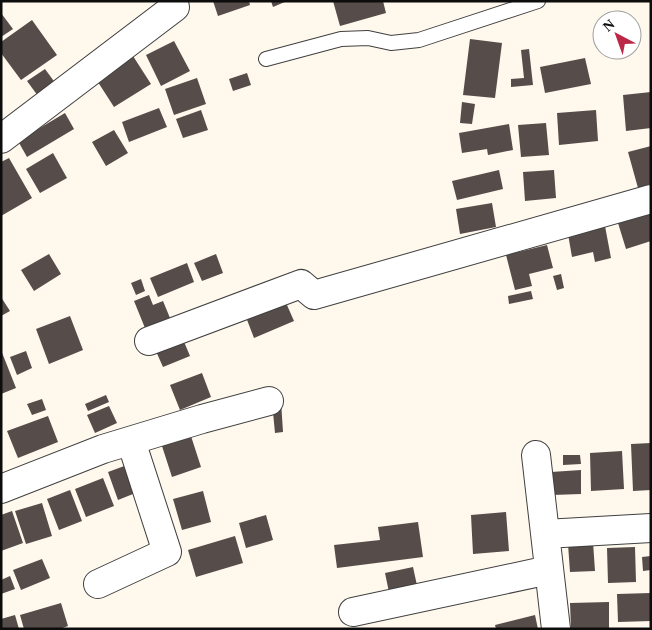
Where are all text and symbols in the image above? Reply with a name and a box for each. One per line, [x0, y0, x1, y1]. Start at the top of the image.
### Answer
north arrow [592, 10, 642, 60]
text: N [600, 17, 618, 35]

